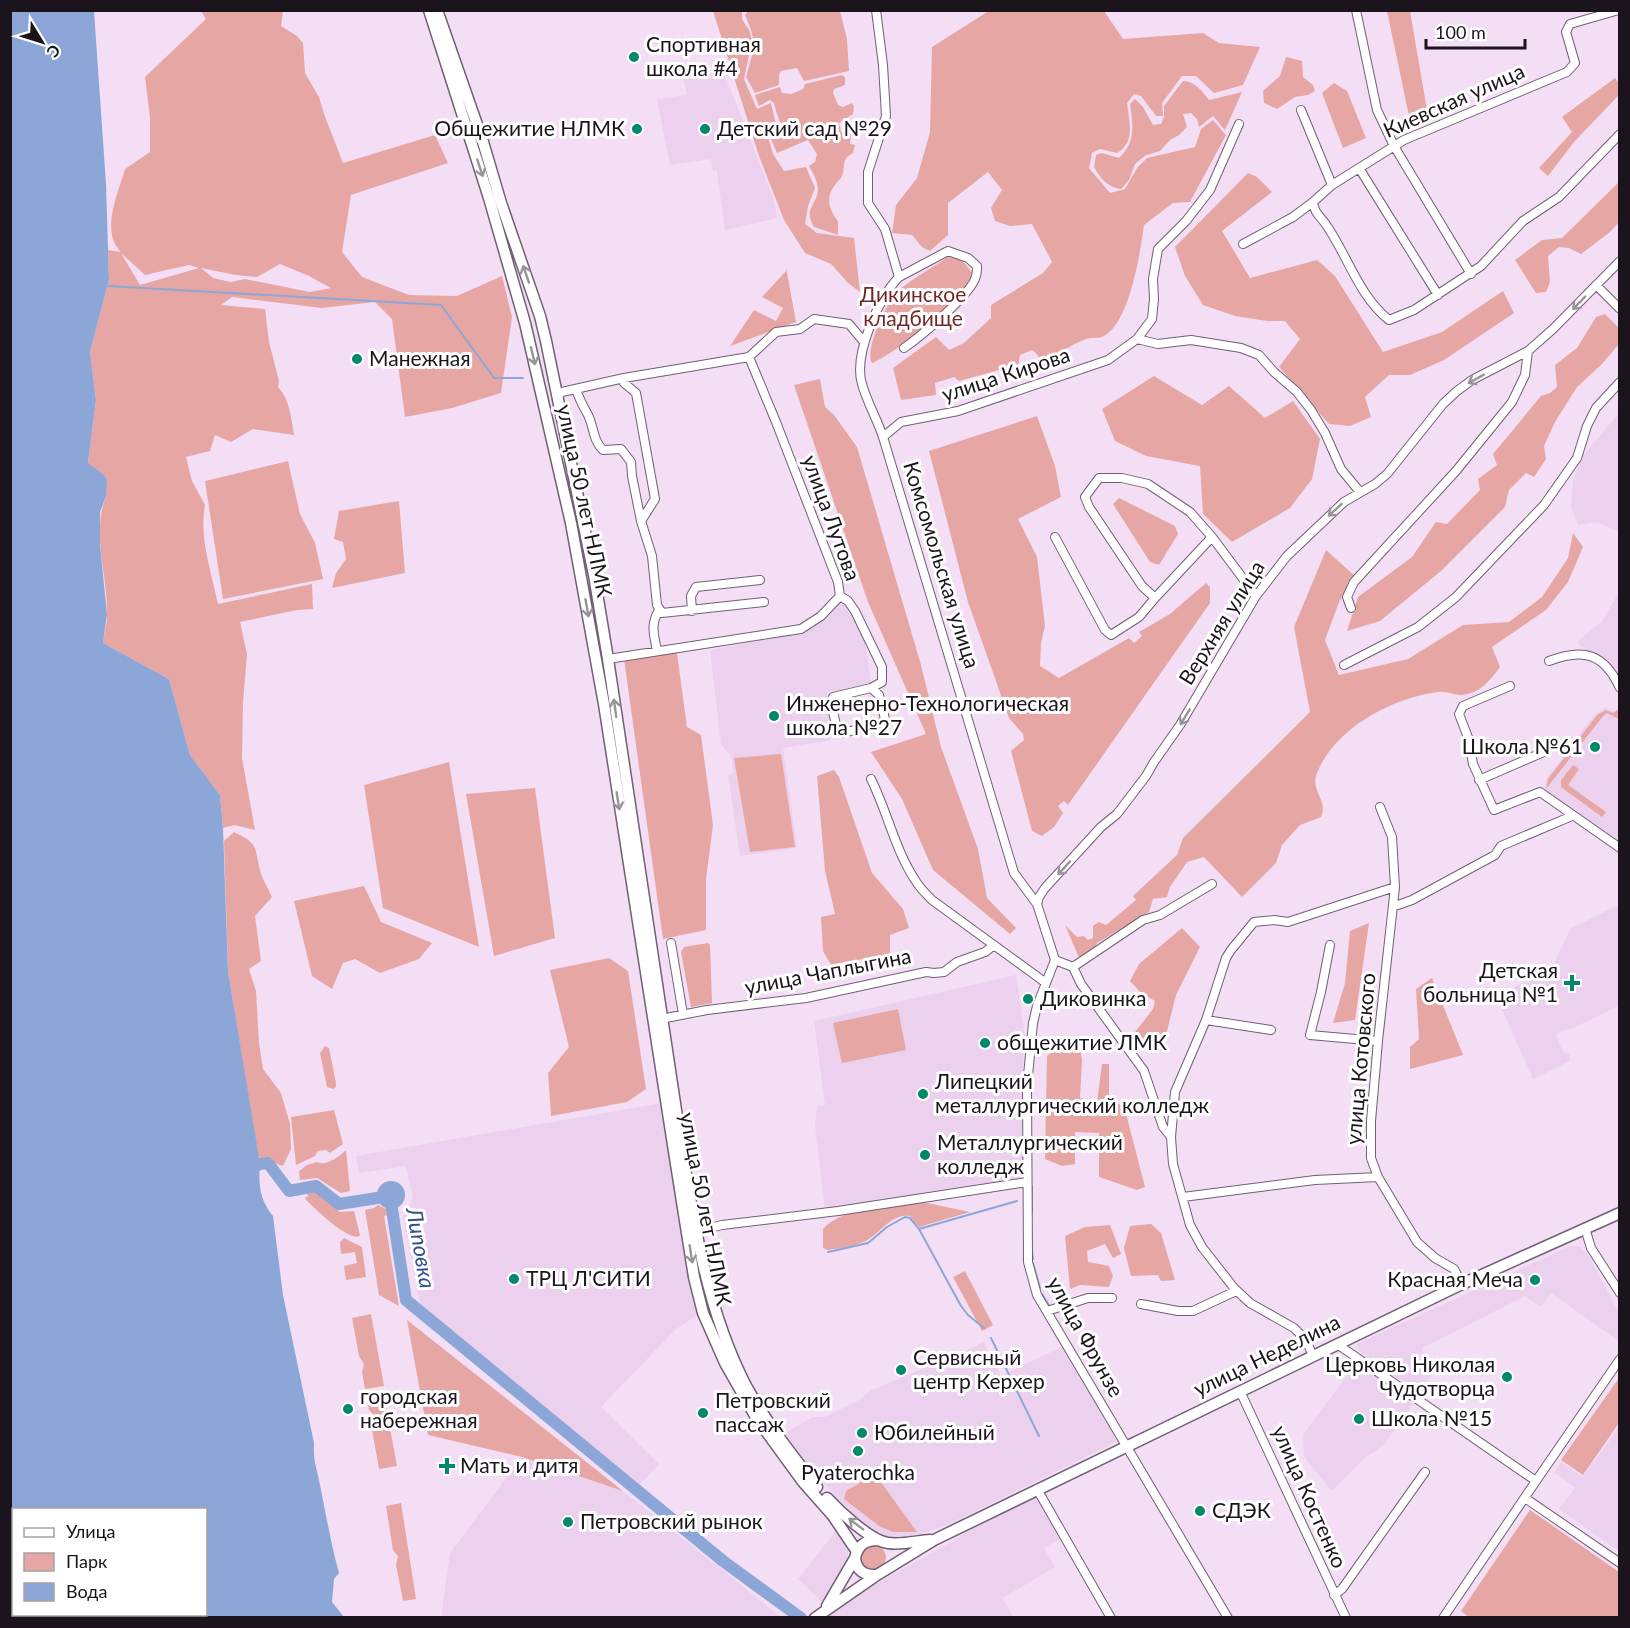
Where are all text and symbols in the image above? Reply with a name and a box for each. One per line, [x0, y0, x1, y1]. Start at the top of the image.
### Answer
north arrow [12, 12, 72, 72]
scale bar [1426, 12, 1525, 50]
text: 100 m [1435, 21, 1486, 43]
place label: Спортивная школа #4 [646, 31, 761, 80]
text: С [43, 42, 65, 62]
marker: Спортивная школа #4 [627, 50, 641, 64]
street label: Киевская улица [1379, 57, 1528, 142]
place label: Общежитие НЛМК [434, 115, 625, 140]
place label: Детский сад №29 [717, 115, 892, 140]
marker: Общежитие НЛМК [630, 122, 644, 136]
marker: Детский сад №29 [698, 122, 712, 136]
one-way arrow [475, 158, 486, 177]
one-way arrow [519, 265, 530, 284]
park label: Дикинское кладбище [860, 281, 966, 330]
one-way arrow [1572, 295, 1586, 310]
street label: улица Кирова [938, 341, 1073, 406]
place label: Манежная [369, 345, 471, 370]
one-way arrow [528, 346, 539, 365]
marker: Манежная [350, 352, 364, 366]
one-way arrow [1468, 374, 1486, 385]
street label: улица 50 лет НЛМК [553, 402, 618, 599]
street label: улица Лутова [798, 451, 867, 584]
street label: Комсомольская улица [899, 458, 986, 671]
one-way arrow [1328, 503, 1343, 517]
street label: Верхняя улица [1173, 556, 1269, 689]
one-way arrow [582, 598, 593, 617]
place label: Инженерно-Технологическая школа №27 [786, 690, 1069, 739]
one-way arrow [610, 698, 621, 718]
one-way arrow [1179, 708, 1191, 725]
marker: Инженерно-Технологическая школа №27 [767, 709, 781, 723]
place label: Школа №61 [1462, 733, 1583, 758]
marker: Школа №61 [1588, 740, 1602, 754]
one-way arrow [613, 790, 624, 810]
one-way arrow [1057, 861, 1071, 876]
street label: улица Чаплыгина [742, 942, 913, 999]
place label: Детская больница №1 [1423, 957, 1558, 1006]
street label: улица Котовского [1340, 972, 1379, 1146]
marker: Детская больница №1 [1563, 974, 1581, 992]
place label: Диковинка [1040, 985, 1146, 1010]
marker: Диковинка [1021, 992, 1035, 1006]
place label: общежитие ЛМК [997, 1029, 1167, 1054]
marker: общежитие ЛМК [978, 1036, 992, 1050]
place label: Липецкий металлургический колледж [934, 1068, 1210, 1117]
marker: Липецкий металлургический колледж [916, 1087, 930, 1101]
street label: улица 50 лет НЛМК [675, 1110, 737, 1308]
place label: Металлургический колледж [937, 1129, 1123, 1178]
marker: Металлургический колледж [918, 1148, 932, 1162]
water label: Липовка [401, 1205, 442, 1290]
one-way arrow [685, 1244, 696, 1264]
place label: ТРЦ Л'СИТИ [526, 1265, 651, 1290]
place label: Красная Меча [1387, 1266, 1523, 1291]
marker: ТРЦ Л'СИТИ [507, 1272, 521, 1286]
street label: улица Фрунзе [1043, 1272, 1130, 1401]
marker: Красная Меча [1528, 1273, 1542, 1287]
street label: улица Неделина [1189, 1308, 1344, 1401]
place label: Сервисный центр Керхер [913, 1344, 1045, 1393]
place label: Церковь Николая Чудотворца [1325, 1351, 1495, 1400]
marker: Сервисный центр Керхер [894, 1363, 908, 1377]
marker: Церковь Николая Чудотворца [1500, 1370, 1514, 1384]
place label: городская набережная [360, 1383, 478, 1432]
place label: Петровский пассаж [715, 1387, 831, 1436]
marker: городская набережная [341, 1402, 355, 1416]
place label: Школа №15 [1371, 1405, 1492, 1430]
marker: Петровский пассаж [696, 1406, 710, 1420]
marker: Школа №15 [1352, 1412, 1366, 1426]
place label: Юбилейный [874, 1419, 995, 1444]
street label: улица Костенко [1268, 1421, 1353, 1572]
marker: Юбилейный [855, 1426, 869, 1440]
marker: Pyaterochka [851, 1444, 865, 1458]
place label: Мать и дитя [460, 1452, 578, 1477]
marker: Мать и дитя [438, 1457, 456, 1475]
place label: Pyaterochka [801, 1459, 915, 1484]
place label: СДЭК [1212, 1497, 1271, 1522]
marker: СДЭК [1193, 1504, 1207, 1518]
legend [12, 1508, 207, 1616]
place label: Петровский рынок [580, 1508, 763, 1533]
marker: Петровский рынок [561, 1515, 575, 1529]
one-way arrow [849, 1518, 865, 1531]
text: Улица [66, 1520, 116, 1542]
text: Парк [66, 1550, 108, 1572]
text: Вода [66, 1580, 107, 1602]

